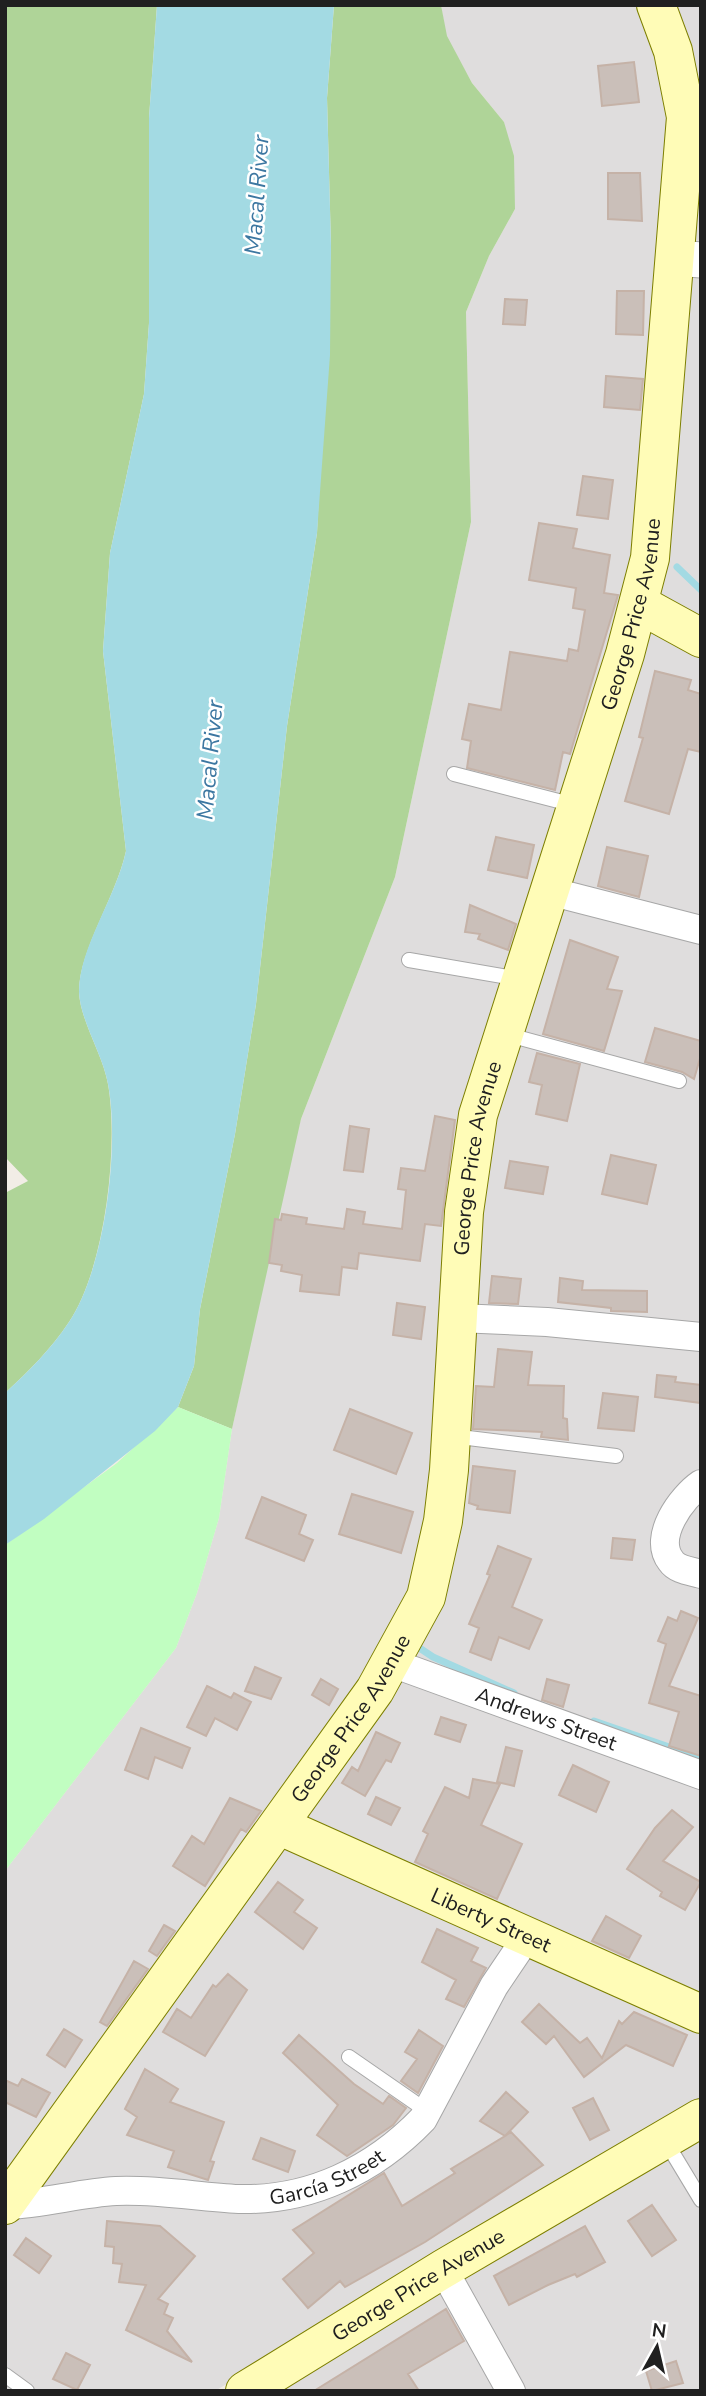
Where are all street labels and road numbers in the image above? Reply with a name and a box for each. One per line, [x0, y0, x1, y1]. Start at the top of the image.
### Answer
street label: George Price Avenue [594, 517, 667, 714]
street label: George Price Avenue [447, 1057, 508, 1256]
street label: George Price Avenue [284, 1629, 417, 1809]
street label: Andrews Street [472, 1680, 621, 1758]
street label: Liberty Street [426, 1881, 556, 1960]
street label: García Street [268, 2142, 391, 2212]
street label: George Price Avenue [326, 2222, 510, 2348]

